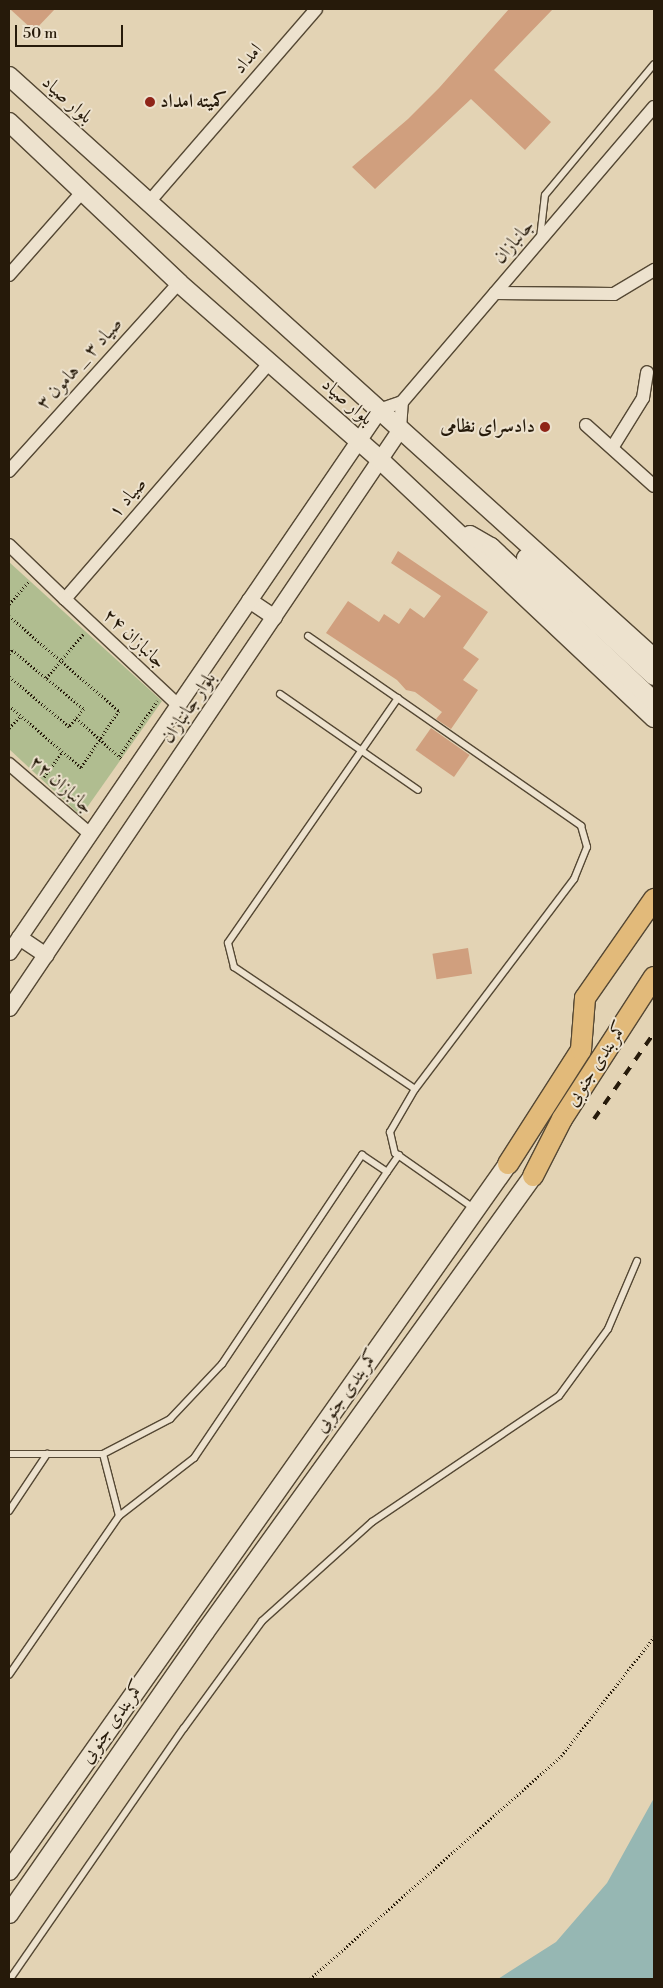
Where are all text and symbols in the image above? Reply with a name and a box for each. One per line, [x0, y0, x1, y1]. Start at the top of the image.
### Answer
scale bar [18, 15, 125, 47]
text: 50 m [23, 24, 57, 43]
street label: امداد [229, 39, 267, 79]
street label: بلوار صیاد [37, 71, 97, 129]
place label: کمیته امداد [160, 91, 227, 113]
marker: کمیته امداد [144, 96, 156, 108]
street label: جانبازان [489, 215, 539, 269]
street label: صیاد ۳ _ هامون ۳ [32, 313, 128, 415]
street label: بلوار صیاد [317, 373, 377, 431]
place label: دادسرای نظامی [440, 416, 535, 438]
marker: دادسرای نظامی [539, 421, 551, 433]
street label: صیاد ۱ [104, 473, 152, 523]
street label: جانبازان ۲۴ [98, 604, 170, 674]
street label: بلوار جانبازان [157, 668, 221, 748]
street label: جانبازان ۲۲ [24, 751, 98, 819]
street label: کمربندی جنوبی [561, 1017, 633, 1111]
street label: کمربندی جنوبی [310, 1345, 384, 1437]
street label: کمربندی جنوبی [76, 1676, 150, 1768]

